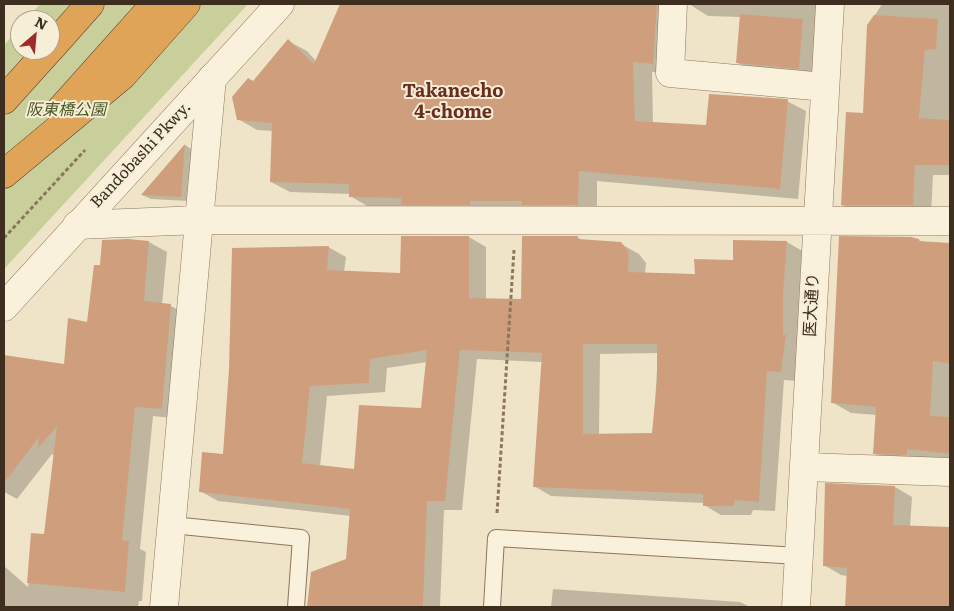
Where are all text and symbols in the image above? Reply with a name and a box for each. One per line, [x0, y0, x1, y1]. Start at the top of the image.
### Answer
north arrow [10, 10, 60, 60]
text: N [32, 11, 51, 34]
district label: Takanecho 4-chome [402, 81, 504, 124]
street label: Bandobashi Pkwy. [87, 98, 195, 212]
park label: 阪東橋公園 [26, 100, 106, 120]
street label: 医大通り [801, 273, 823, 337]

